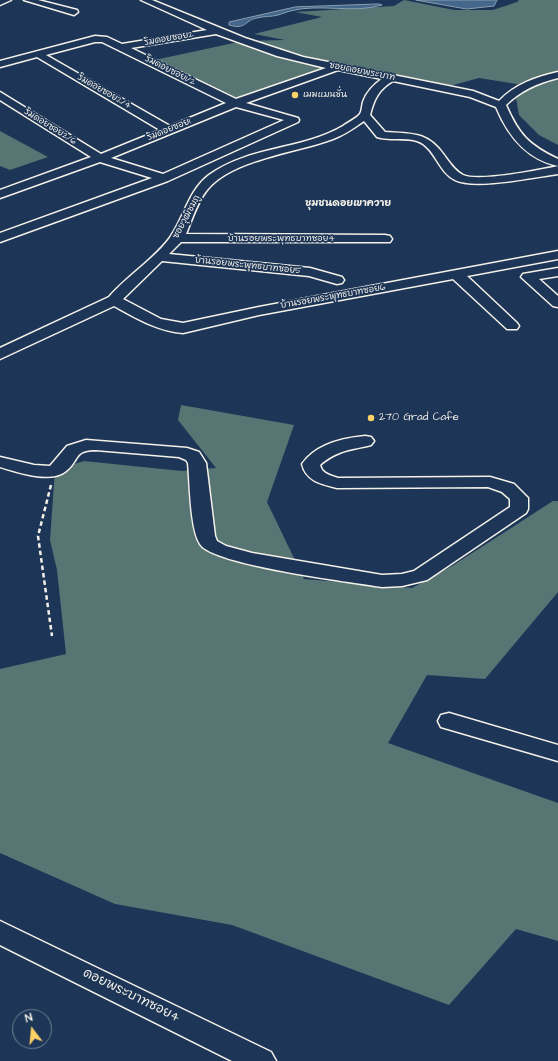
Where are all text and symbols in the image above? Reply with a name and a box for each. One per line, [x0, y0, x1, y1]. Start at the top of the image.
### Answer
street label: ริมดอยซอย2 [143, 29, 195, 49]
street label: ริมดอยซอย1/2 [143, 54, 197, 88]
street label: ซอยดอยพระบาท [328, 60, 396, 84]
street label: ริมดอยซอย2/4 [75, 72, 133, 112]
marker: เมฆแมนชั่น [290, 90, 300, 100]
place label: เมฆแมนชั่น [303, 90, 347, 100]
street label: ริมดอยซอย2/6 [22, 107, 78, 147]
street label: ริมดอยซอย1 [146, 116, 192, 144]
street label: ซอยวุฒิชมภู [171, 193, 203, 241]
district label: ชุมชนดอยเขาควาย [305, 198, 391, 210]
street label: บ้านรอยพระพุทธบาทซอย4 [227, 234, 335, 244]
street label: บ้านรอยพระพุทธบาทซอย5 [194, 255, 302, 277]
street label: บ้านรอยพระพุทธบาทซอย6 [280, 282, 386, 312]
place label: 270 Grad Cafe [379, 411, 459, 425]
marker: 270 Grad Cafe [366, 413, 376, 423]
street label: ดอยพระบาทซอย4 [80, 966, 182, 1026]
north arrow [12, 1009, 52, 1049]
text: N [23, 1010, 34, 1026]

